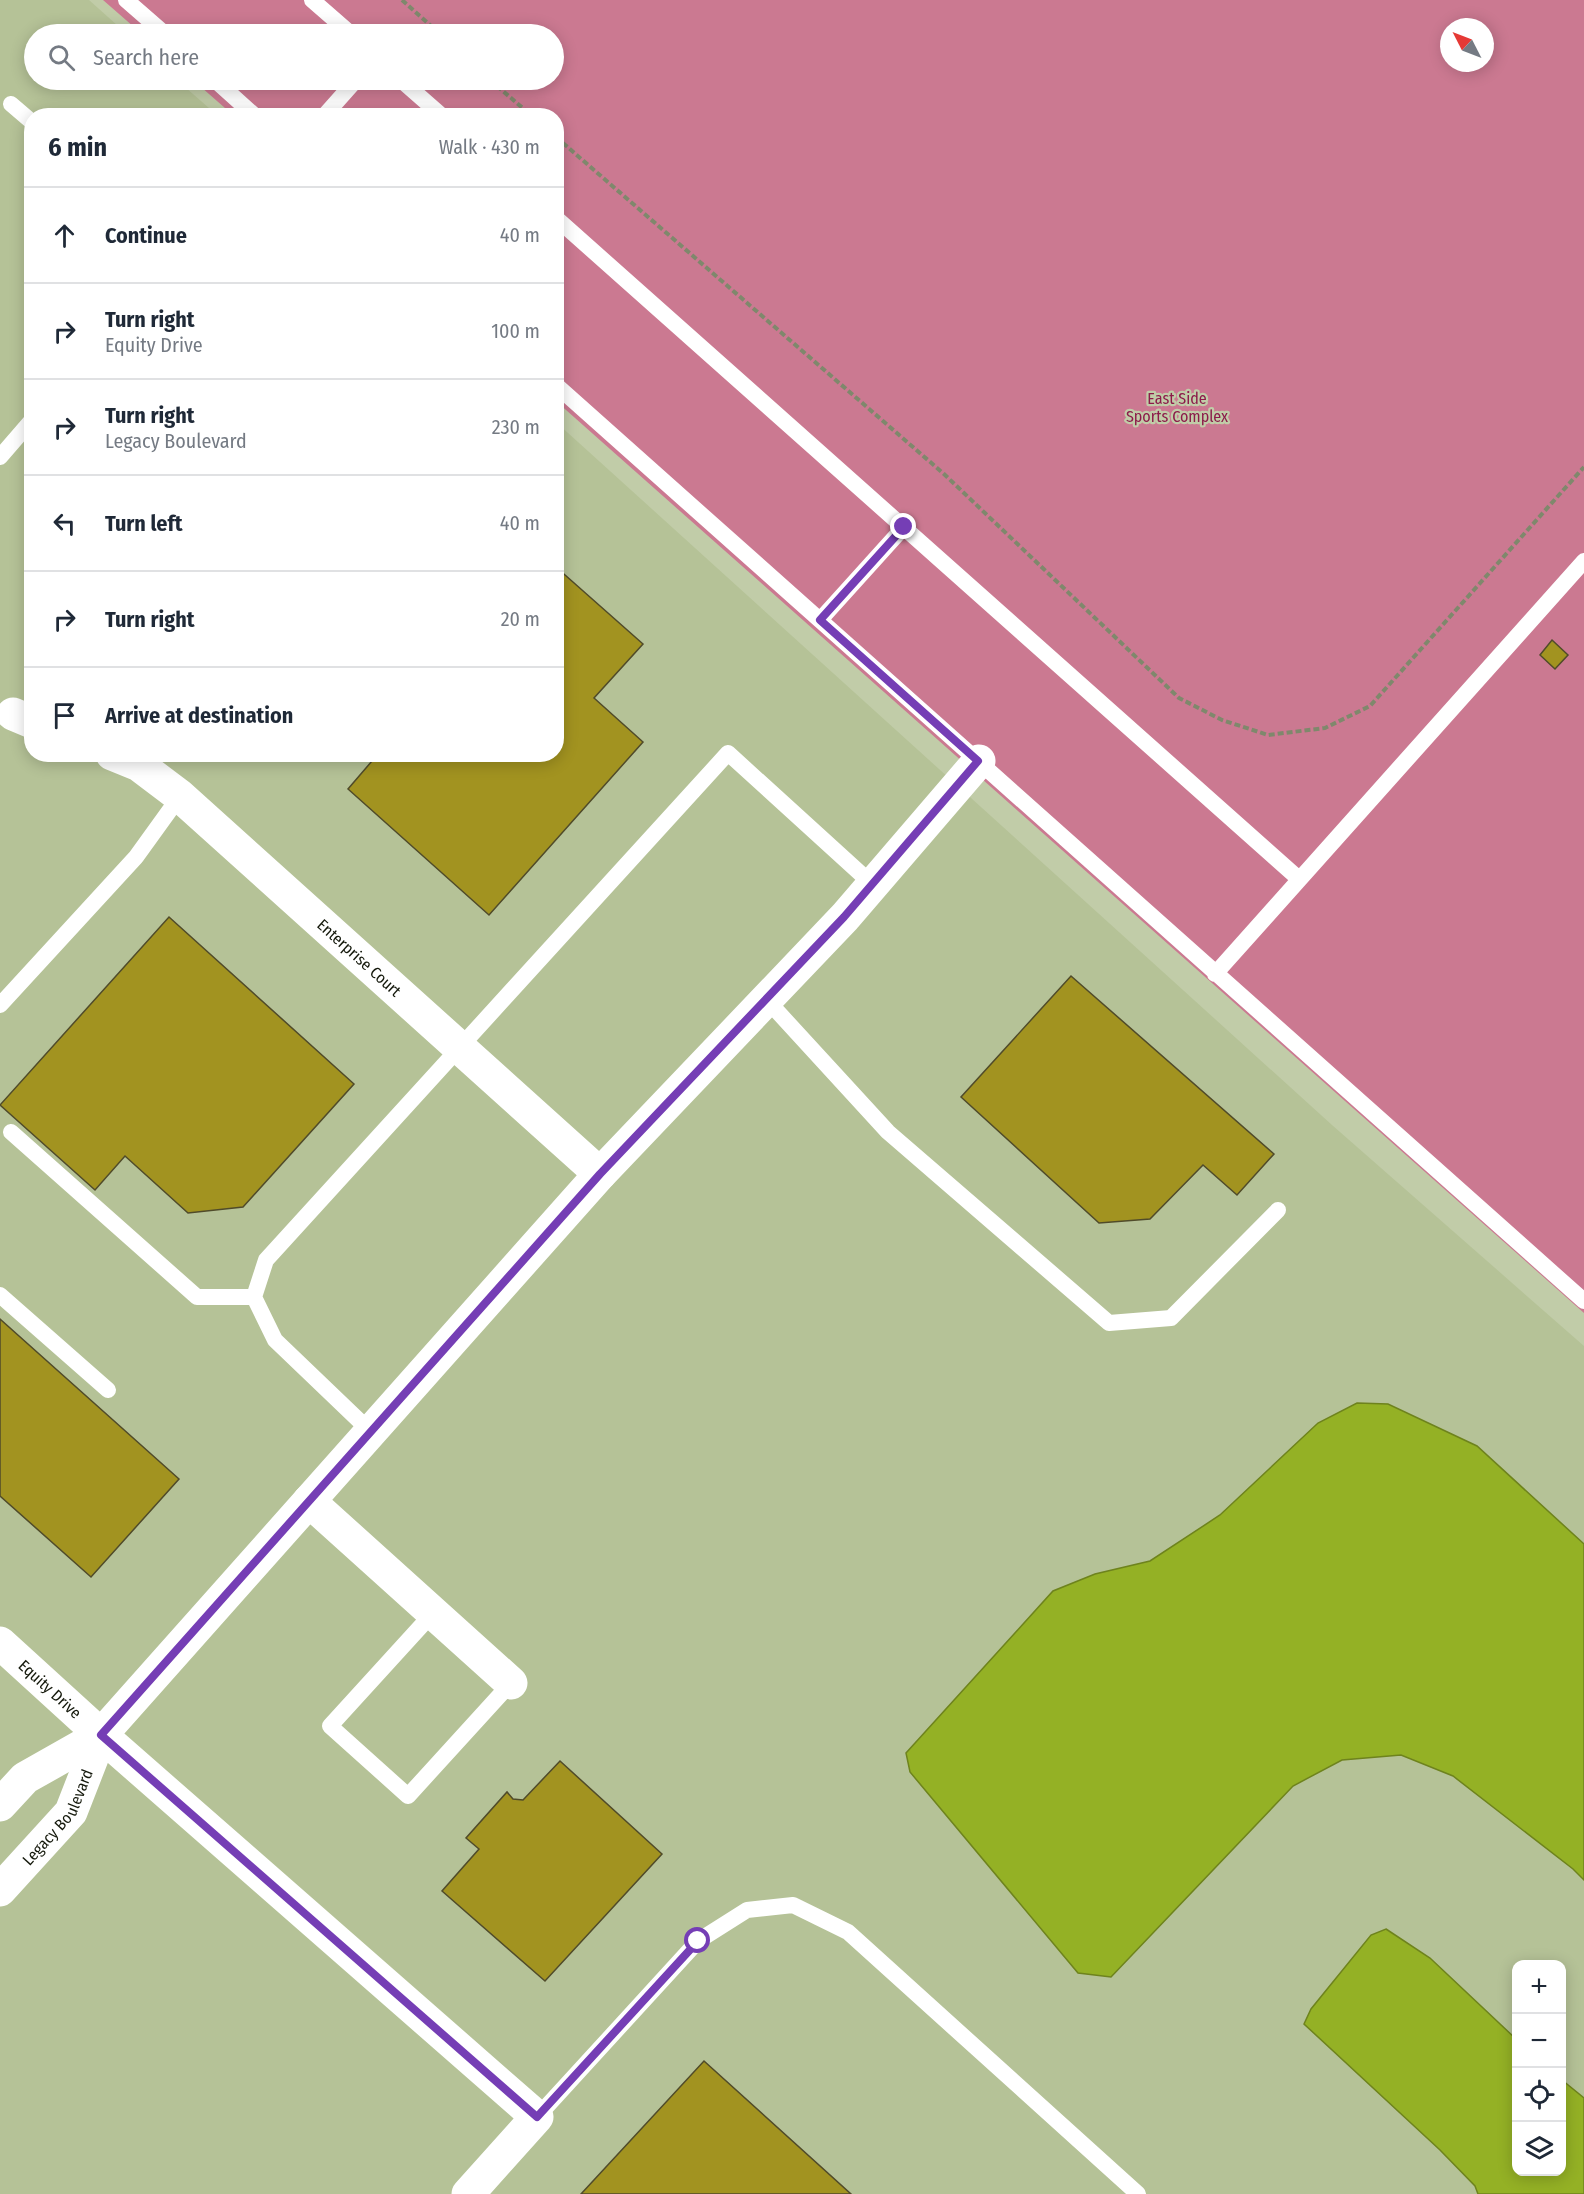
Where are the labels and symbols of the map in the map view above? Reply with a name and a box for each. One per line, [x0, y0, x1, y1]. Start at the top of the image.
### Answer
north arrow [1440, 18, 1494, 72]
park label: East Side Sports Complex [1126, 389, 1228, 426]
route end [890, 513, 916, 539]
street label: Enterprise Court [313, 915, 406, 1001]
street label: Equity Drive [15, 1656, 85, 1723]
street label: Legacy Boulevard [18, 1767, 97, 1869]
route start [684, 1927, 710, 1953]

